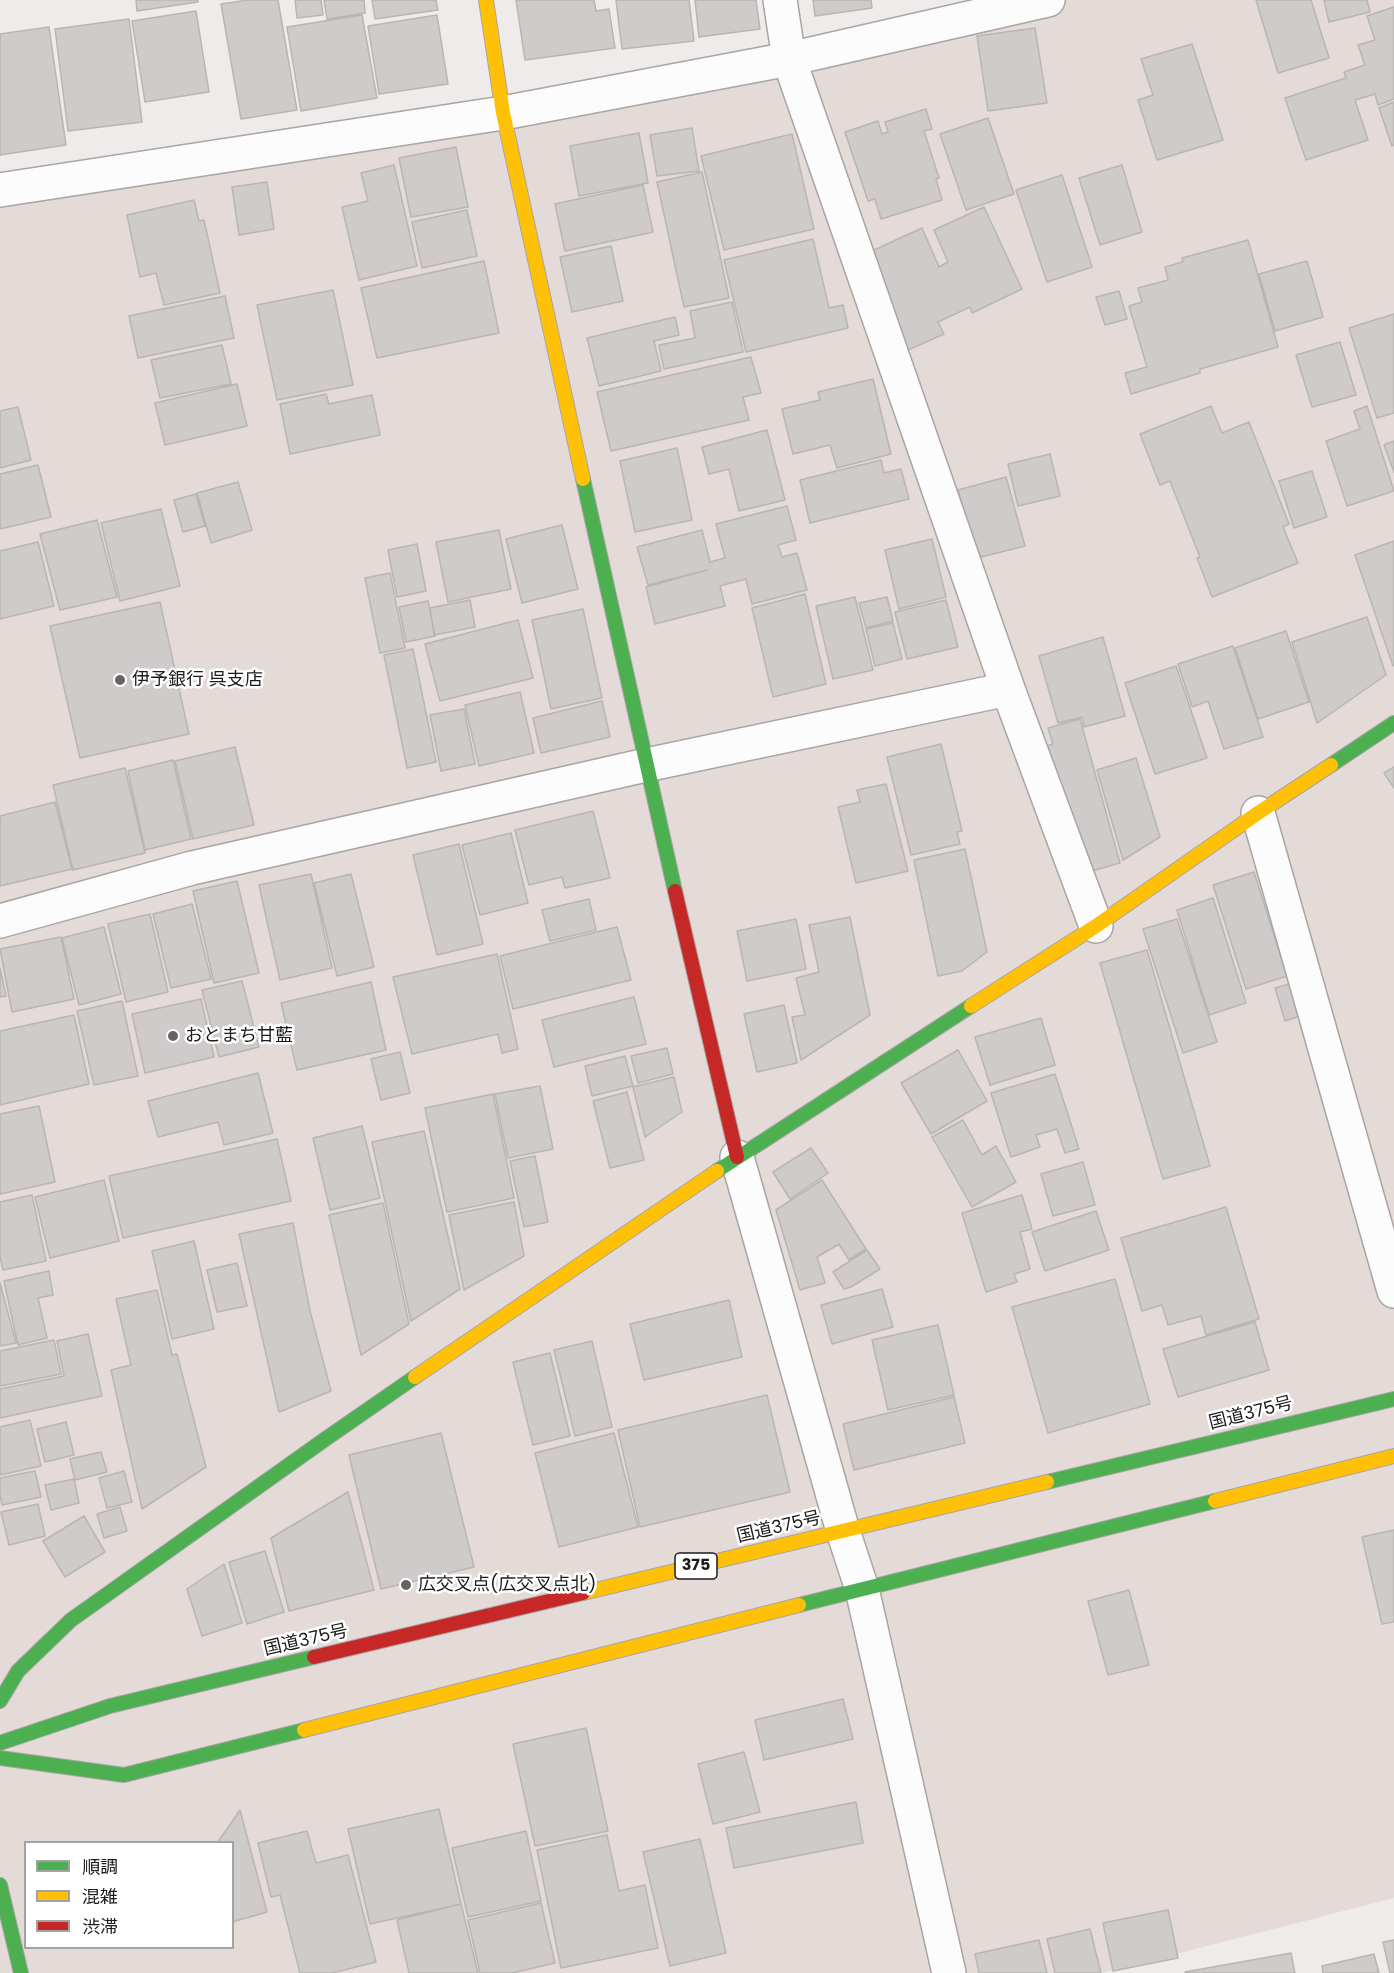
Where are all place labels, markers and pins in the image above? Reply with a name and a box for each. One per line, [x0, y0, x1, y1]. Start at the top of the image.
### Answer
place label: 伊予銀行 呉支店 [132, 669, 263, 691]
marker: 伊予銀行 呉支店 [113, 673, 127, 687]
place label: おとまち甘藍 [185, 1025, 293, 1047]
marker: おとまち甘藍 [166, 1029, 180, 1043]
place label: 広交叉点(広交叉点北) [418, 1574, 596, 1596]
marker: 広交叉点(広交叉点北) [399, 1578, 413, 1592]

